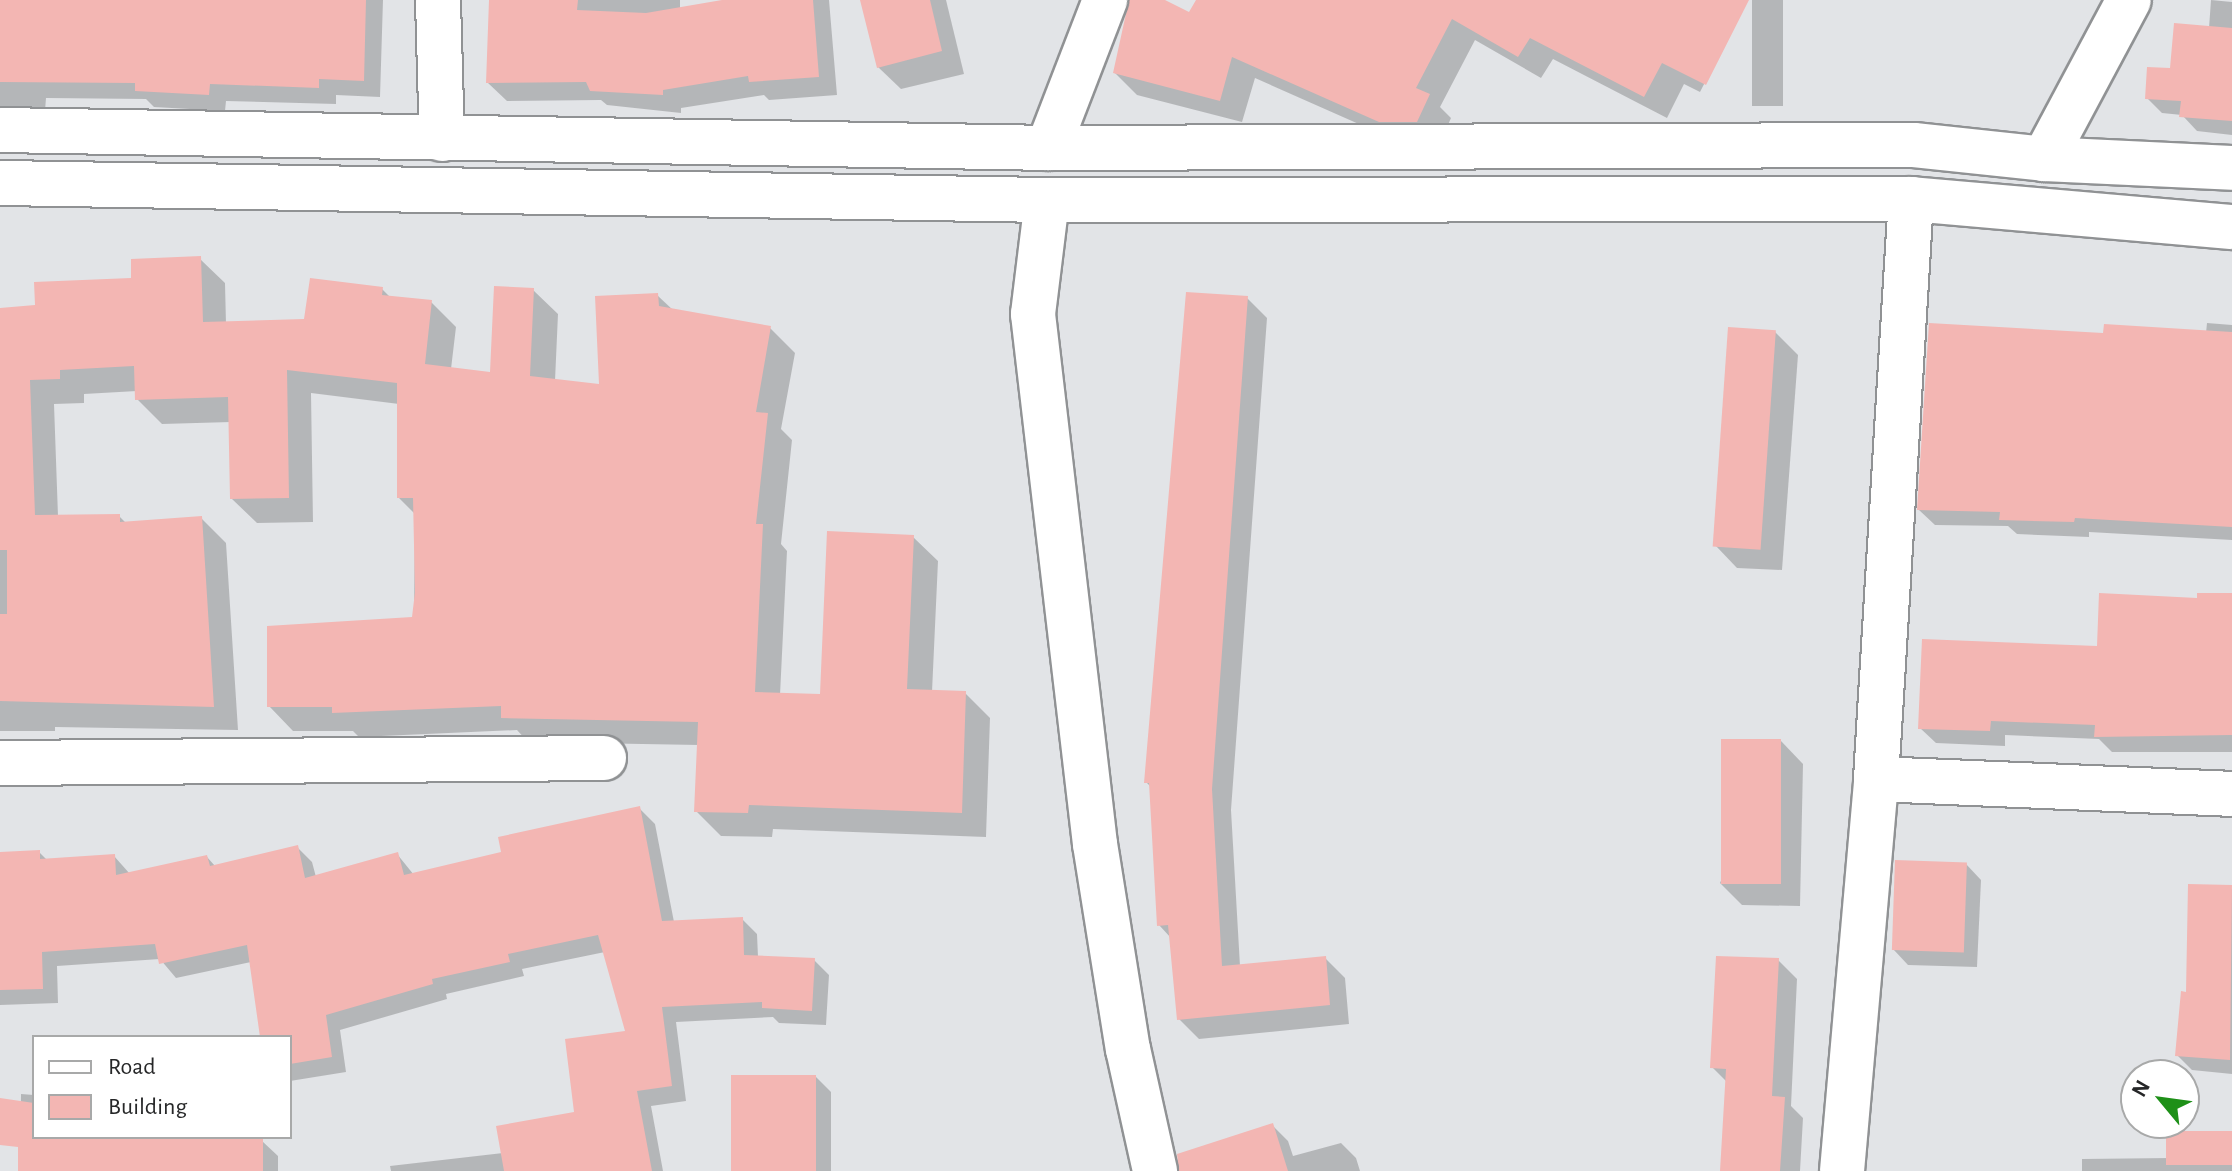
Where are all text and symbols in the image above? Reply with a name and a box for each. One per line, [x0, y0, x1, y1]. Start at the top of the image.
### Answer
legend [32, 1035, 292, 1139]
text: Road [108, 1055, 156, 1079]
north arrow [2120, 1059, 2200, 1139]
text: N [2127, 1076, 2154, 1100]
text: Building [108, 1095, 187, 1119]

